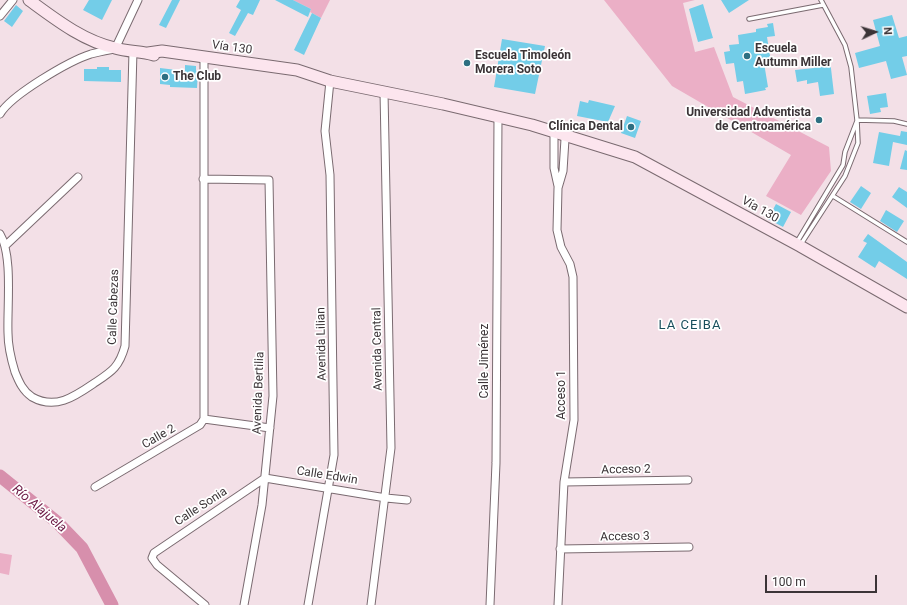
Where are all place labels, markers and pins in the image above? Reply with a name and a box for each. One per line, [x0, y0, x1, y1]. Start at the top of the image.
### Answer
place label: Escuela Autumn Miller [755, 42, 832, 70]
place label: Escuela Timoleón Morera Soto [475, 49, 571, 77]
marker: Escuela Autumn Miller [742, 51, 752, 61]
marker: Escuela Timoleón Morera Soto [462, 58, 472, 68]
place label: The Club [173, 70, 221, 84]
marker: The Club [160, 72, 170, 82]
place label: Universidad Adventista de Centroamérica [686, 106, 811, 134]
marker: Universidad Adventista de Centroamérica [814, 115, 824, 125]
place label: Clínica Dental [548, 120, 623, 134]
marker: Clínica Dental [626, 122, 636, 132]

